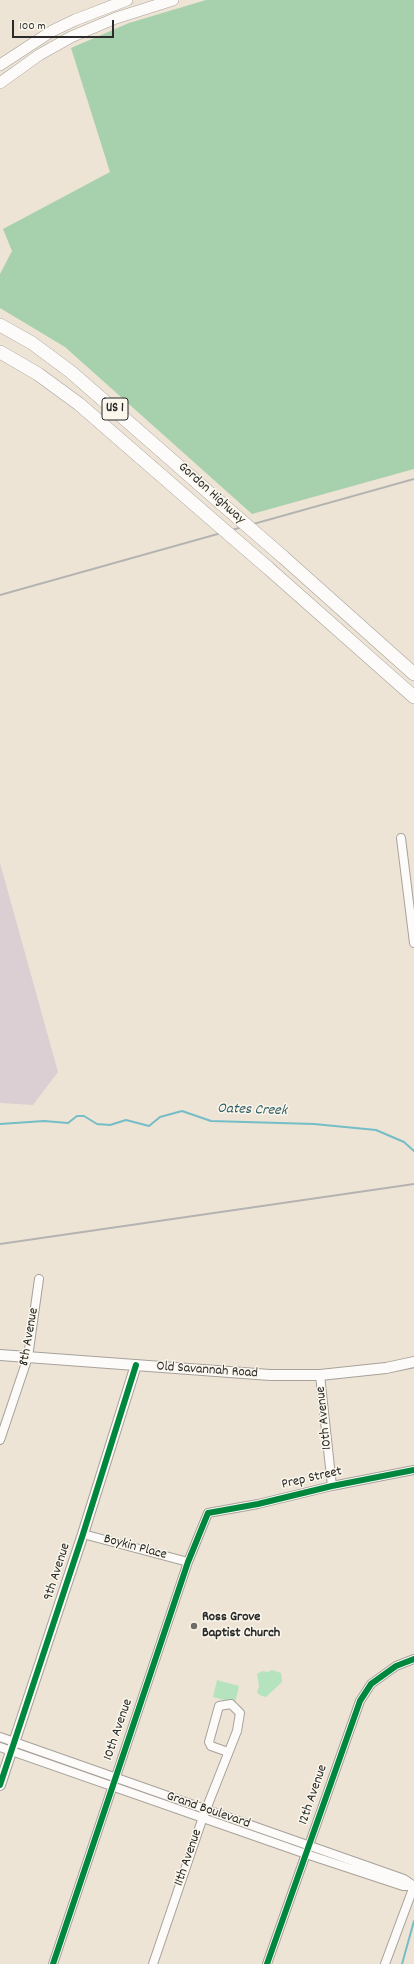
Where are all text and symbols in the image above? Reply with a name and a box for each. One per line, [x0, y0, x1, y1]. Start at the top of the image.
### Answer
scale bar [14, 12, 116, 38]
text: 100 m [19, 18, 46, 35]
road number: US 1 [102, 398, 128, 420]
street label: Gordon Highway [174, 459, 248, 529]
water label: Oates Creek [217, 1101, 287, 1121]
street label: 8th Avenue [17, 1307, 43, 1367]
street label: Old Savannah Road [156, 1359, 258, 1383]
street label: 10th Avenue [313, 1385, 337, 1451]
street label: Prep Street [280, 1464, 344, 1494]
street label: Boykin Place [102, 1532, 168, 1564]
street label: 9th Avenue [41, 1541, 75, 1603]
place label: Ross Grove Baptist Church [202, 1610, 280, 1642]
marker: Ross Grove Baptist Church [189, 1621, 199, 1631]
street label: 10th Avenue [101, 1697, 137, 1763]
street label: 12th Avenue [296, 1763, 332, 1827]
street label: Grand Boulevard [164, 1789, 252, 1833]
street label: 11th Avenue [171, 1827, 207, 1889]

